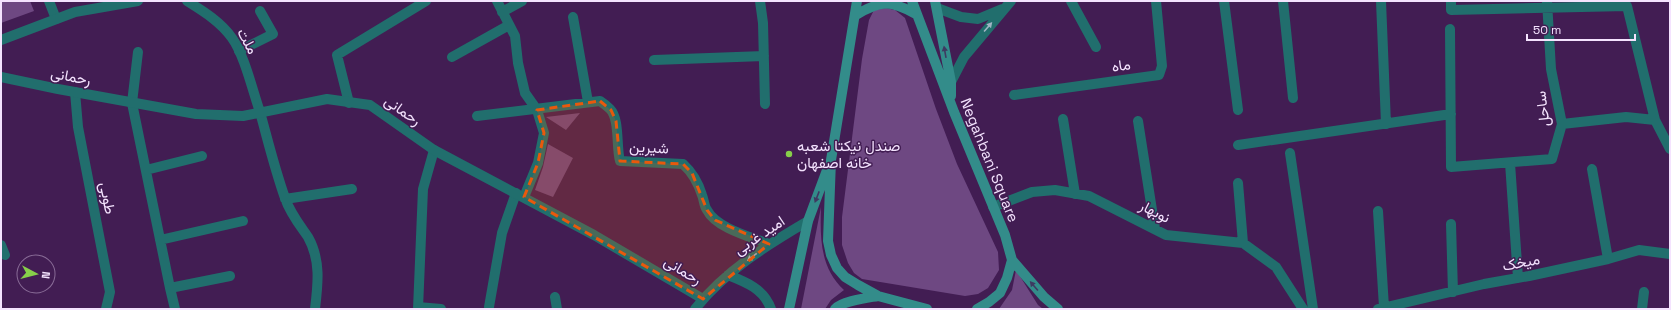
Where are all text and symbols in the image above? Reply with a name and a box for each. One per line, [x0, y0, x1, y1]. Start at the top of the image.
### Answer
scale bar [1527, 16, 1635, 42]
one-way arrow [983, 22, 993, 32]
text: 50 m [1533, 22, 1561, 38]
street label: ملت [233, 25, 263, 57]
one-way arrow [942, 46, 948, 58]
street label: ماه [1110, 54, 1132, 76]
street label: رحمانی [49, 63, 93, 90]
street label: ساحل [1530, 90, 1554, 128]
street label: رحمانی [380, 91, 425, 130]
street label: Negahbani Square [956, 95, 1024, 225]
street label: شیرین [629, 136, 669, 159]
place label: صندل نیکتا شعبه خانه اصفهان [797, 136, 900, 172]
marker: صندل نیکتا شعبه خانه اصفهان [784, 149, 794, 159]
street label: طوبی [95, 180, 120, 216]
one-way arrow [814, 191, 820, 203]
street label: نوبهار [1136, 195, 1174, 227]
street label: امید غربی [730, 211, 789, 260]
street label: میخک [1501, 249, 1541, 275]
street label: رحمانی [660, 251, 705, 289]
one-way arrow [746, 253, 757, 261]
north arrow [16, 254, 56, 294]
text: N [39, 271, 53, 280]
one-way arrow [1030, 281, 1039, 290]

